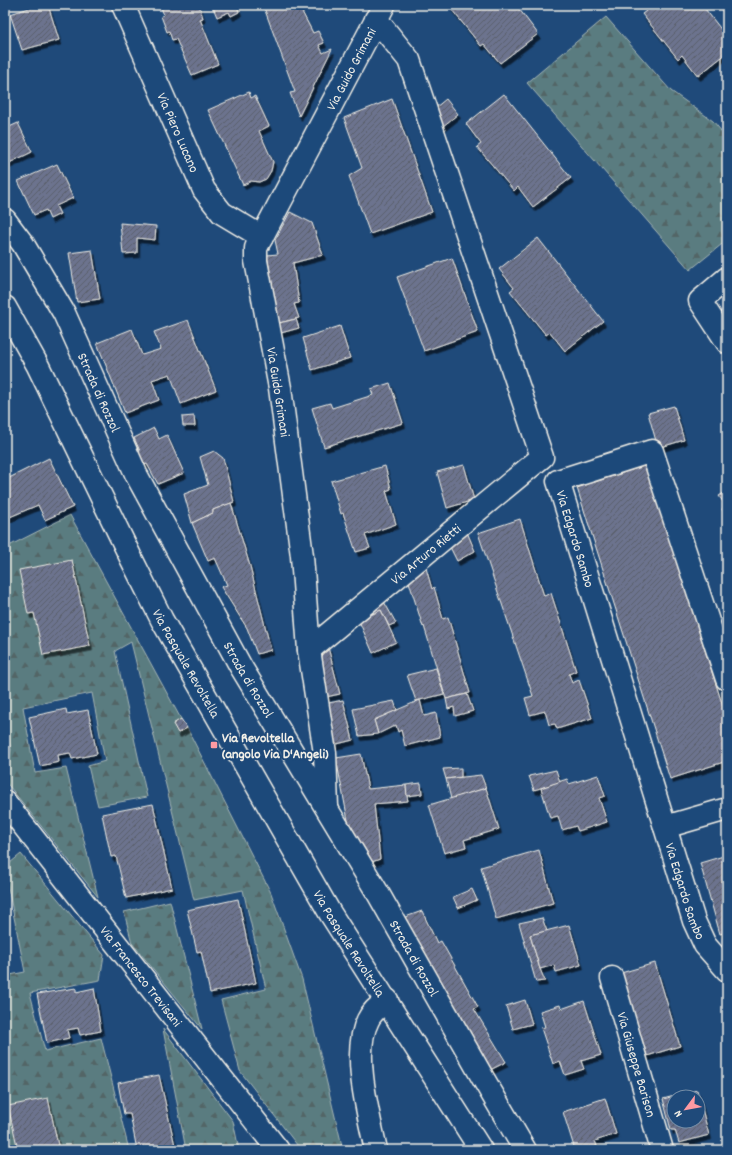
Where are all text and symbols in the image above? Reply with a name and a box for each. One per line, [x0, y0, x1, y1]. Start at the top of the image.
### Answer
street label: Via Guido Grimani [322, 24, 383, 114]
street label: Via Piero Lucano [151, 90, 203, 176]
street label: Via Guido Grimani [260, 346, 294, 439]
street label: Strada di Rozzol [71, 350, 124, 437]
street label: Via Edgardo Sambo [549, 488, 598, 590]
street label: Via Arturo Rietti [387, 520, 467, 590]
street label: Via Pasquale Revoltella [146, 606, 224, 723]
street label: Strada di Rozzol [217, 639, 278, 723]
place label: Via Revoltella (angolo Via D'Angeli) [222, 729, 329, 765]
marker: Via Revoltella (angolo Via D'Angeli) [209, 740, 219, 750]
street label: Via Edgardo Sambo [658, 841, 709, 943]
street label: Via Pasquale Revoltella [307, 887, 389, 1002]
street label: Strada di Rozzol [383, 917, 443, 1001]
street label: Via Francesco Trevisani [94, 922, 186, 1032]
street label: Via Giuseppe Barison [610, 1010, 660, 1120]
north arrow [666, 1089, 706, 1129]
text: N [671, 1106, 687, 1120]

